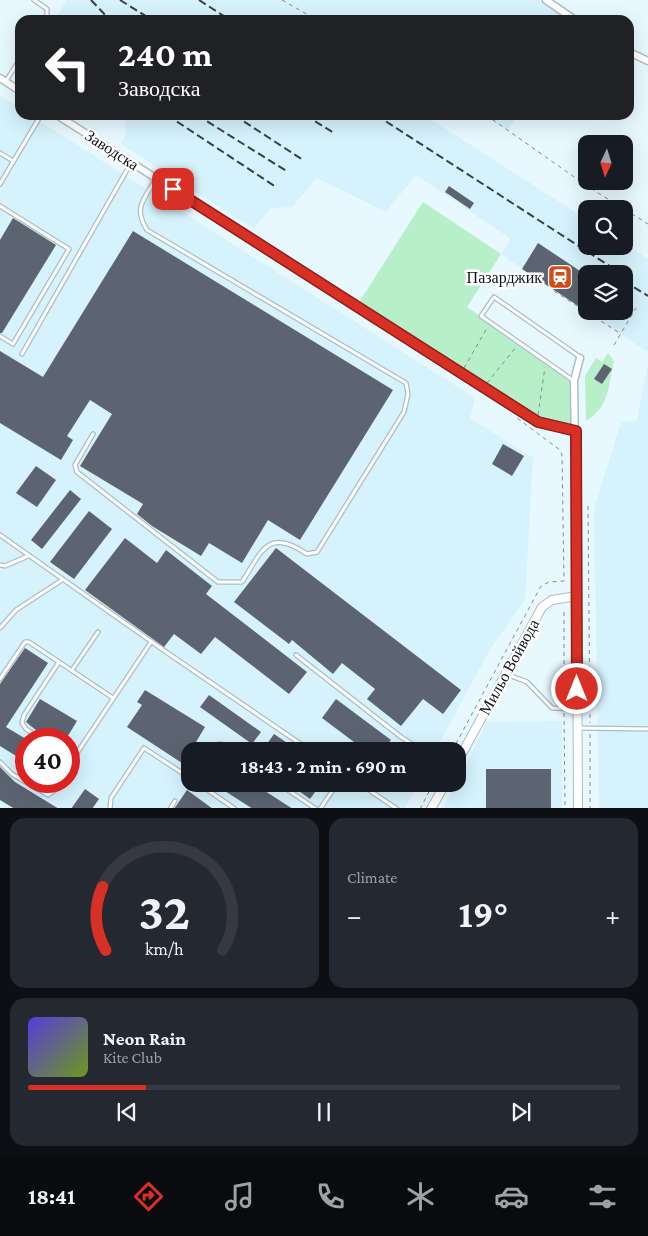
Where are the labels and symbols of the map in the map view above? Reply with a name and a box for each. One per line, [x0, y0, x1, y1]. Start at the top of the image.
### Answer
street label: Заводска [82, 127, 142, 174]
north arrow [578, 135, 632, 190]
pin [152, 168, 194, 210]
station icon: Пазарджик [547, 264, 573, 290]
place label: Пазарджик [467, 269, 542, 287]
street label: Мильо Войвода [476, 616, 543, 718]
position arrow [550, 662, 602, 714]
speed limit sign: 40 [15, 728, 80, 793]

